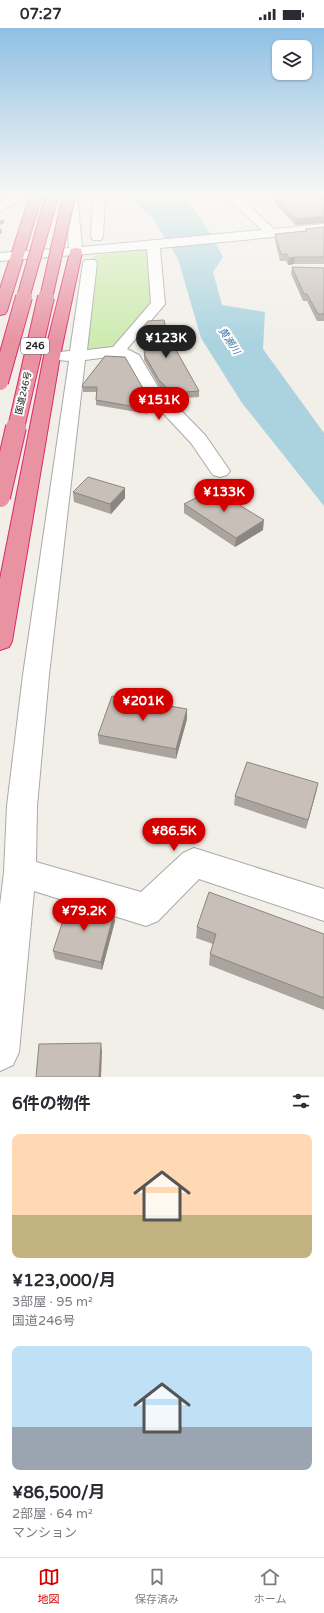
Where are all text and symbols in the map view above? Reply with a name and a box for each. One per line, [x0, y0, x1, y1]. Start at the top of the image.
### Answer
text: 07:27 [20, 5, 62, 23]
map controls [272, 40, 312, 80]
button: layers [272, 40, 312, 80]
pin: ¥123K [138, 325, 194, 359]
water label: 黄瀬川 [216, 325, 243, 358]
text: ¥123K [145, 330, 187, 346]
road number: 246 [21, 338, 49, 354]
street label: 国道246号 [14, 370, 34, 416]
pin: ¥151K [131, 387, 187, 421]
text: ¥151K [138, 392, 180, 408]
pin: ¥133K [196, 479, 252, 513]
text: ¥133K [203, 484, 245, 500]
pin: ¥201K [115, 688, 171, 722]
text: ¥201K [122, 693, 164, 709]
pin: ¥86.5K [141, 818, 207, 852]
text: ¥86.5K [151, 823, 197, 839]
pin: ¥79.2K [51, 898, 117, 932]
text: ¥79.2K [61, 903, 107, 919]
icon: filters [290, 1090, 312, 1112]
text: 6件の物件 [12, 1093, 91, 1114]
icon: home [126, 1160, 198, 1232]
text: ¥123,000/月 [12, 1270, 116, 1291]
text: 3部屋 · 95 m² [12, 1294, 93, 1310]
text: 国道246号 [12, 1313, 76, 1329]
icon: home [126, 1372, 198, 1444]
text: ¥86,500/月 [12, 1482, 106, 1503]
text: 2部屋 · 64 m² [12, 1506, 93, 1522]
text: マンション [12, 1525, 77, 1541]
tab: 地図 [38, 1566, 60, 1606]
tab: 保存済み [135, 1566, 179, 1606]
tab: ホーム [254, 1566, 286, 1606]

